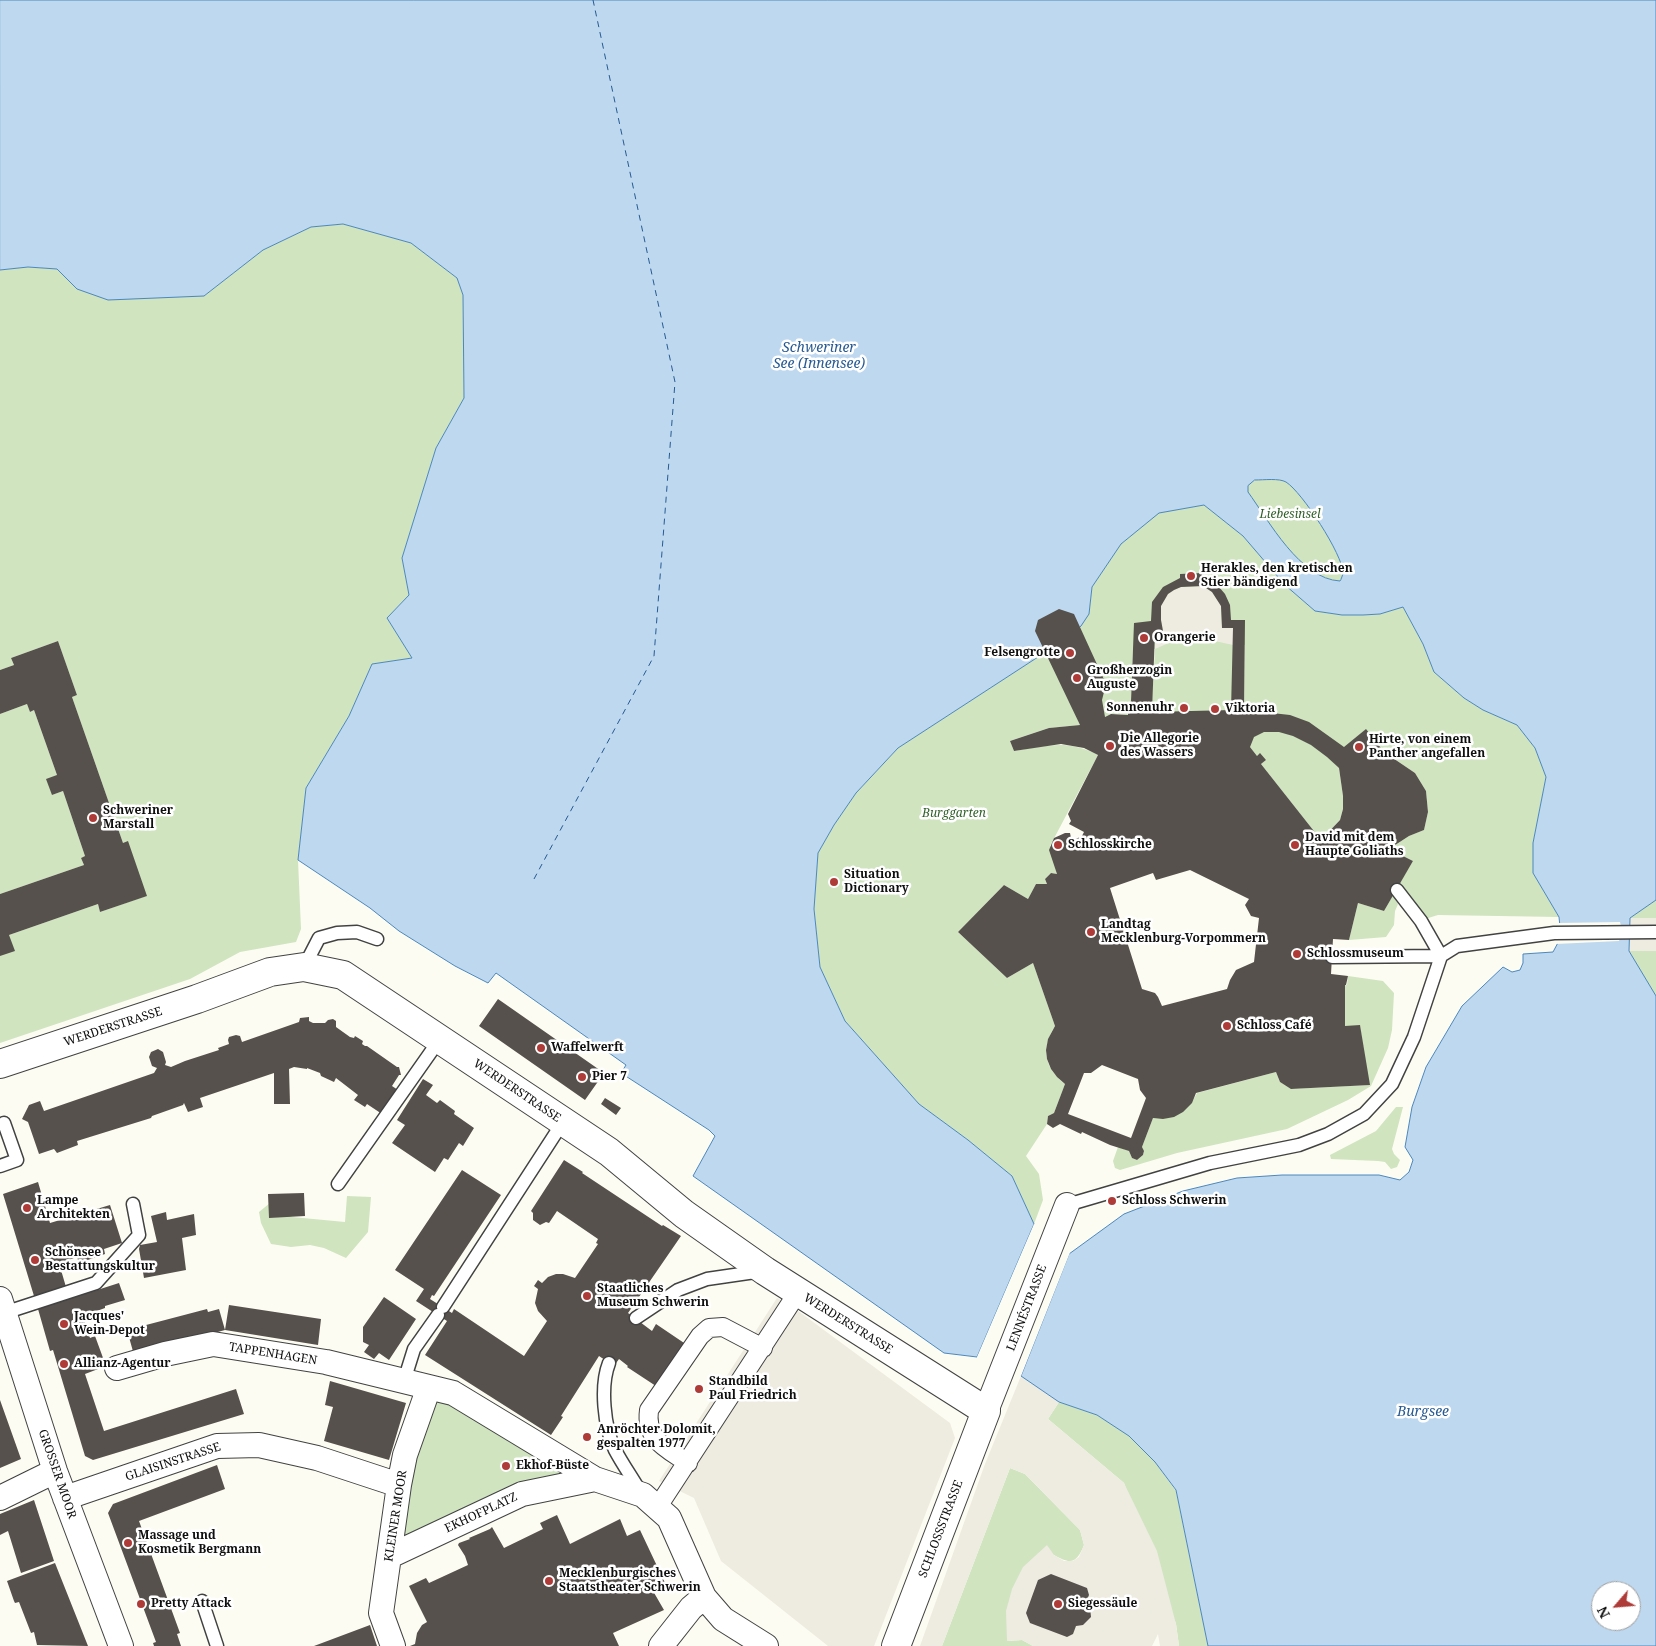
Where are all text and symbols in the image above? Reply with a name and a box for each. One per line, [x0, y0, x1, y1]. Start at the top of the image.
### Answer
water label: Schweriner See (Innensee) [773, 340, 865, 372]
park label: Liebesinsel [1259, 508, 1321, 522]
place label: Herakles, den kretischen Stier bändigend [1201, 562, 1353, 590]
marker: Herakles, den kretischen Stier bändigend [1185, 570, 1197, 582]
place label: Orangerie [1154, 631, 1216, 645]
marker: Orangerie [1138, 632, 1150, 644]
place label: Felsengrotte [984, 646, 1060, 660]
marker: Felsengrotte [1064, 647, 1076, 659]
place label: Großherzogin Auguste [1087, 664, 1172, 692]
marker: Großherzogin Auguste [1071, 672, 1083, 684]
place label: Sonnenuhr [1107, 701, 1174, 715]
marker: Sonnenuhr [1178, 702, 1190, 714]
place label: Viktoria [1225, 702, 1275, 716]
marker: Viktoria [1209, 703, 1221, 715]
place label: Die Allegorie des Wassers [1120, 732, 1199, 760]
place label: Hirte, von einem Panther angefallen [1369, 733, 1485, 761]
marker: Die Allegorie des Wassers [1104, 740, 1116, 752]
marker: Hirte, von einem Panther angefallen [1353, 741, 1365, 753]
place label: Schweriner Marstall [103, 804, 173, 832]
park label: Burggarten [922, 807, 986, 821]
marker: Schweriner Marstall [87, 812, 99, 824]
place label: David mit dem Haupte Goliaths [1305, 831, 1404, 859]
place label: Schlosskirche [1068, 838, 1152, 852]
marker: Schlosskirche [1052, 839, 1064, 851]
marker: David mit dem Haupte Goliaths [1289, 839, 1301, 851]
place label: Situation Dictionary [844, 868, 909, 896]
marker: Situation Dictionary [828, 876, 840, 888]
place label: Landtag Mecklenburg-Vorpommern [1101, 918, 1266, 946]
marker: Landtag Mecklenburg-Vorpommern [1085, 926, 1097, 938]
place label: Schlossmuseum [1307, 947, 1404, 961]
marker: Schlossmuseum [1291, 948, 1303, 960]
street label: WERDERSTRASSE [62, 1004, 164, 1050]
place label: Schloss Café [1237, 1019, 1312, 1033]
marker: Schloss Café [1221, 1020, 1233, 1032]
place label: Waffelwerft [551, 1041, 624, 1055]
marker: Waffelwerft [535, 1042, 547, 1054]
street label: WERDERSTRASSE [470, 1056, 564, 1126]
place label: Pier 7 [592, 1070, 627, 1084]
marker: Pier 7 [576, 1071, 588, 1083]
place label: Lampe Architekten [37, 1194, 110, 1222]
place label: Schloss Schwerin [1122, 1194, 1226, 1208]
marker: Schloss Schwerin [1106, 1195, 1118, 1207]
marker: Lampe Architekten [21, 1202, 33, 1214]
place label: Schönsee Bestattungskultur [45, 1246, 155, 1274]
marker: Schönsee Bestattungskultur [29, 1254, 41, 1266]
street label: LENNÉSTRASSE [1004, 1263, 1050, 1353]
place label: Staatliches Museum Schwerin [597, 1282, 709, 1310]
marker: Staatliches Museum Schwerin [581, 1290, 593, 1302]
street label: WERDERSTRASSE [801, 1291, 895, 1357]
place label: Jacques' Wein-Depot [74, 1310, 145, 1338]
marker: Jacques' Wein-Depot [58, 1318, 70, 1330]
street label: TAPPENHAGEN [228, 1340, 318, 1368]
place label: Allianz-Agentur [74, 1357, 171, 1371]
marker: Allianz-Agentur [58, 1358, 70, 1370]
place label: Standbild Paul Friedrich [709, 1375, 797, 1403]
marker: Standbild Paul Friedrich [693, 1383, 705, 1395]
water label: Burgsee [1397, 1404, 1449, 1420]
place label: Anröchter Dolomit, gespalten 1977 [597, 1423, 716, 1451]
street label: GROSSER MOOR [35, 1427, 79, 1521]
marker: Anröchter Dolomit, gespalten 1977 [581, 1431, 593, 1443]
street label: GLAISINSTRASSE [123, 1440, 223, 1484]
place label: Ekhof-Büste [516, 1459, 589, 1473]
marker: Ekhof-Büste [500, 1460, 512, 1472]
street label: KLEINER MOOR [382, 1469, 410, 1563]
street label: SCHLOSSSTRASSE [916, 1478, 966, 1580]
street label: EKHOFPLATZ [442, 1490, 520, 1536]
place label: Massage und Kosmetik Bergmann [138, 1529, 261, 1557]
marker: Massage und Kosmetik Bergmann [122, 1537, 134, 1549]
place label: Mecklenburgisches Staatstheater Schwerin [559, 1567, 701, 1595]
marker: Mecklenburgisches Staatstheater Schwerin [543, 1575, 555, 1587]
north arrow [1591, 1581, 1641, 1631]
place label: Pretty Attack [151, 1597, 232, 1611]
place label: Siegessäule [1068, 1597, 1137, 1611]
marker: Pretty Attack [135, 1598, 147, 1610]
marker: Siegessäule [1052, 1598, 1064, 1610]
text: N [1592, 1603, 1614, 1622]

